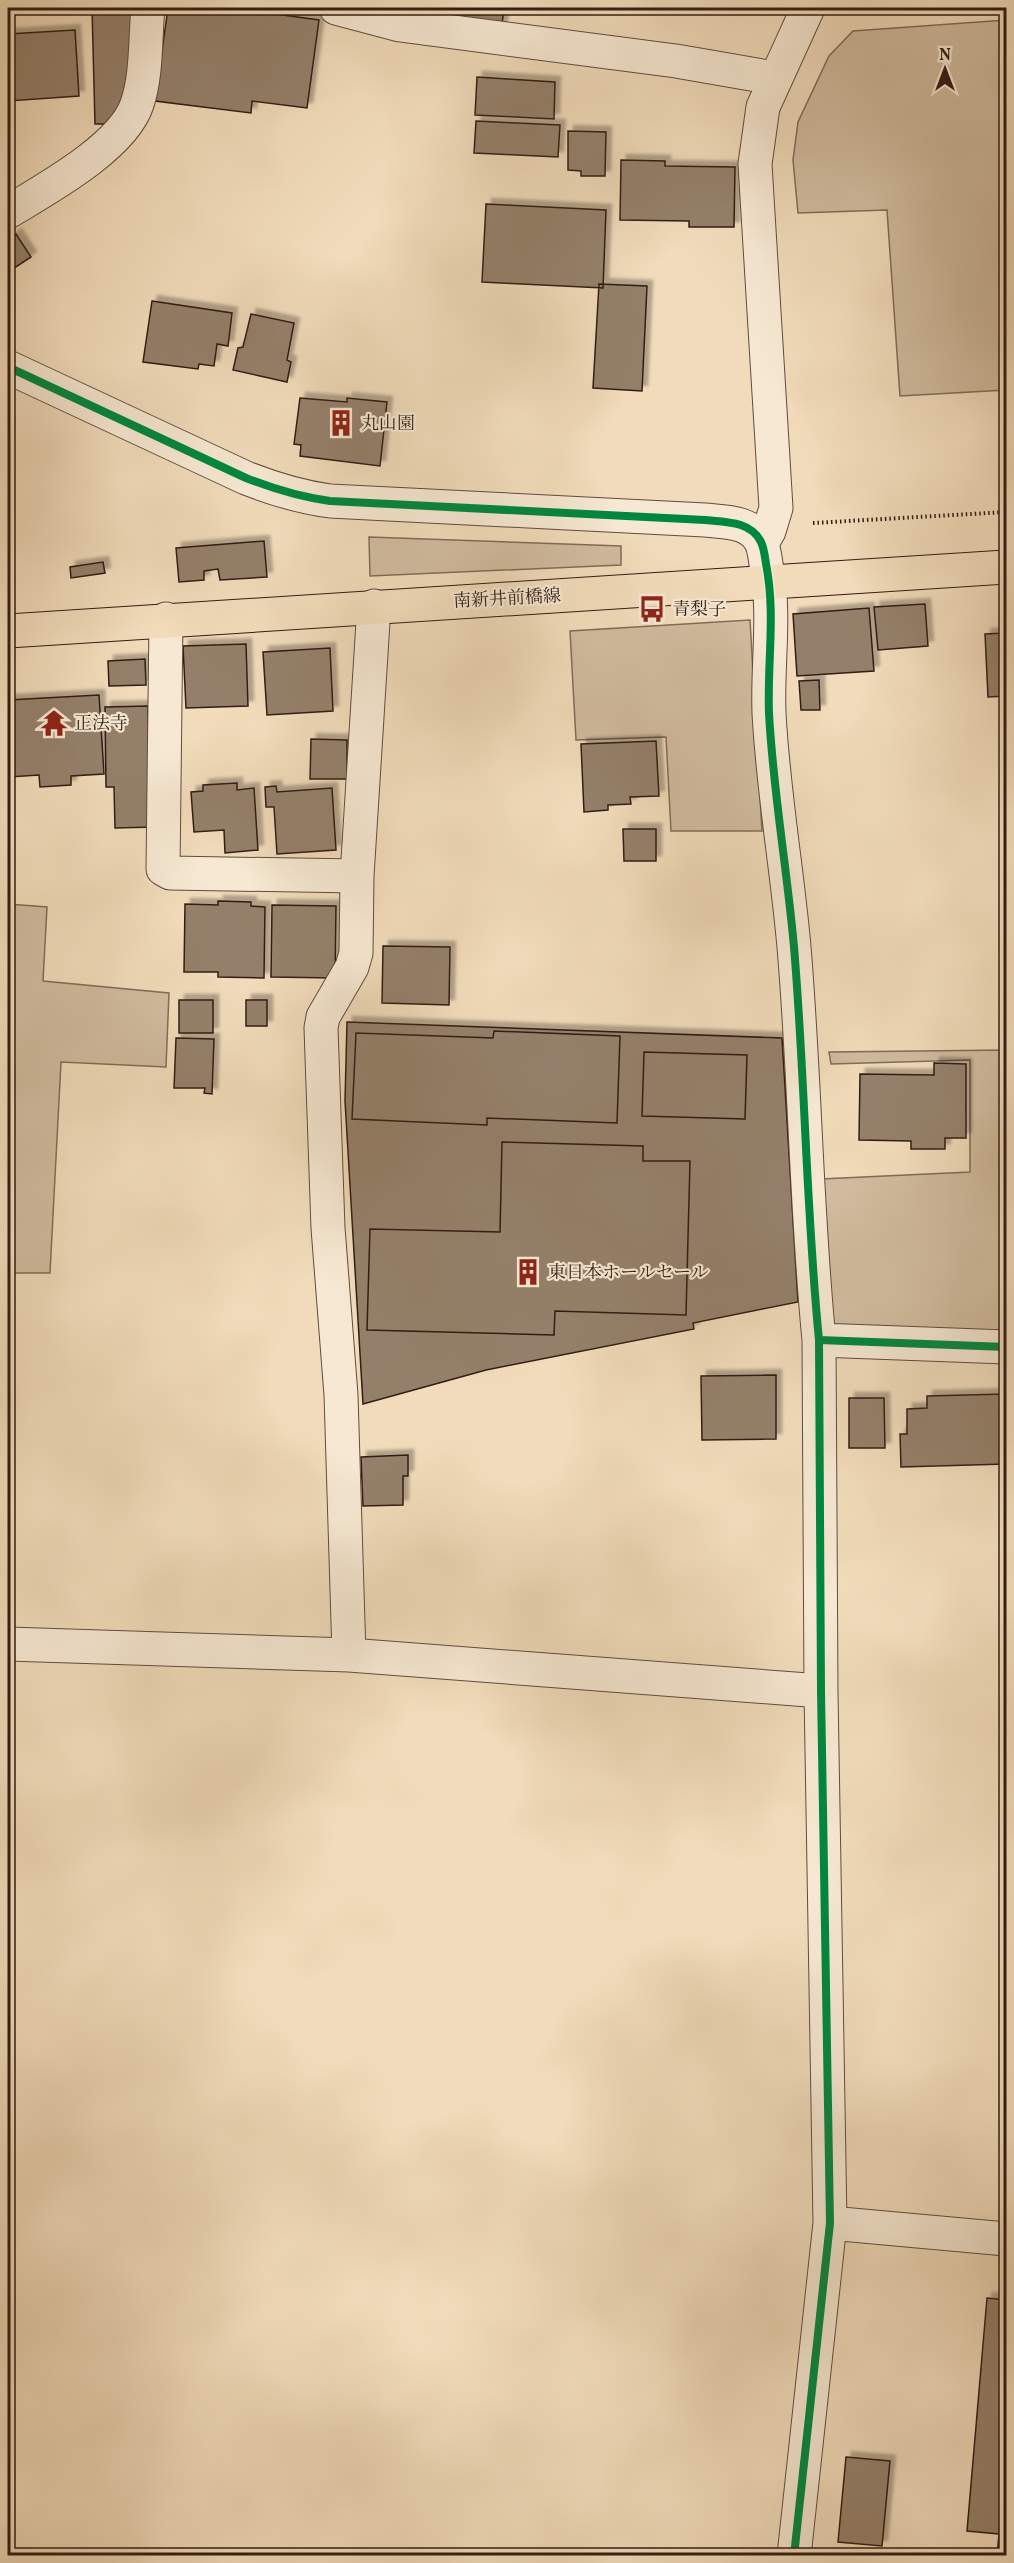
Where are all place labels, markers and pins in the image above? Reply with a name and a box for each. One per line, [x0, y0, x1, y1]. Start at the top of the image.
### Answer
building icon: 丸山園 [326, 408, 356, 438]
place label: 丸山園 [361, 412, 415, 437]
bus stop icon: 青梨子 [637, 594, 667, 624]
place label: 青梨子 [672, 598, 726, 623]
temple icon: 正法寺 [39, 708, 69, 738]
place label: 正法寺 [74, 712, 128, 737]
building icon: 東日本ホールセール [513, 1257, 543, 1287]
place label: 東日本ホールセール [548, 1261, 709, 1286]

